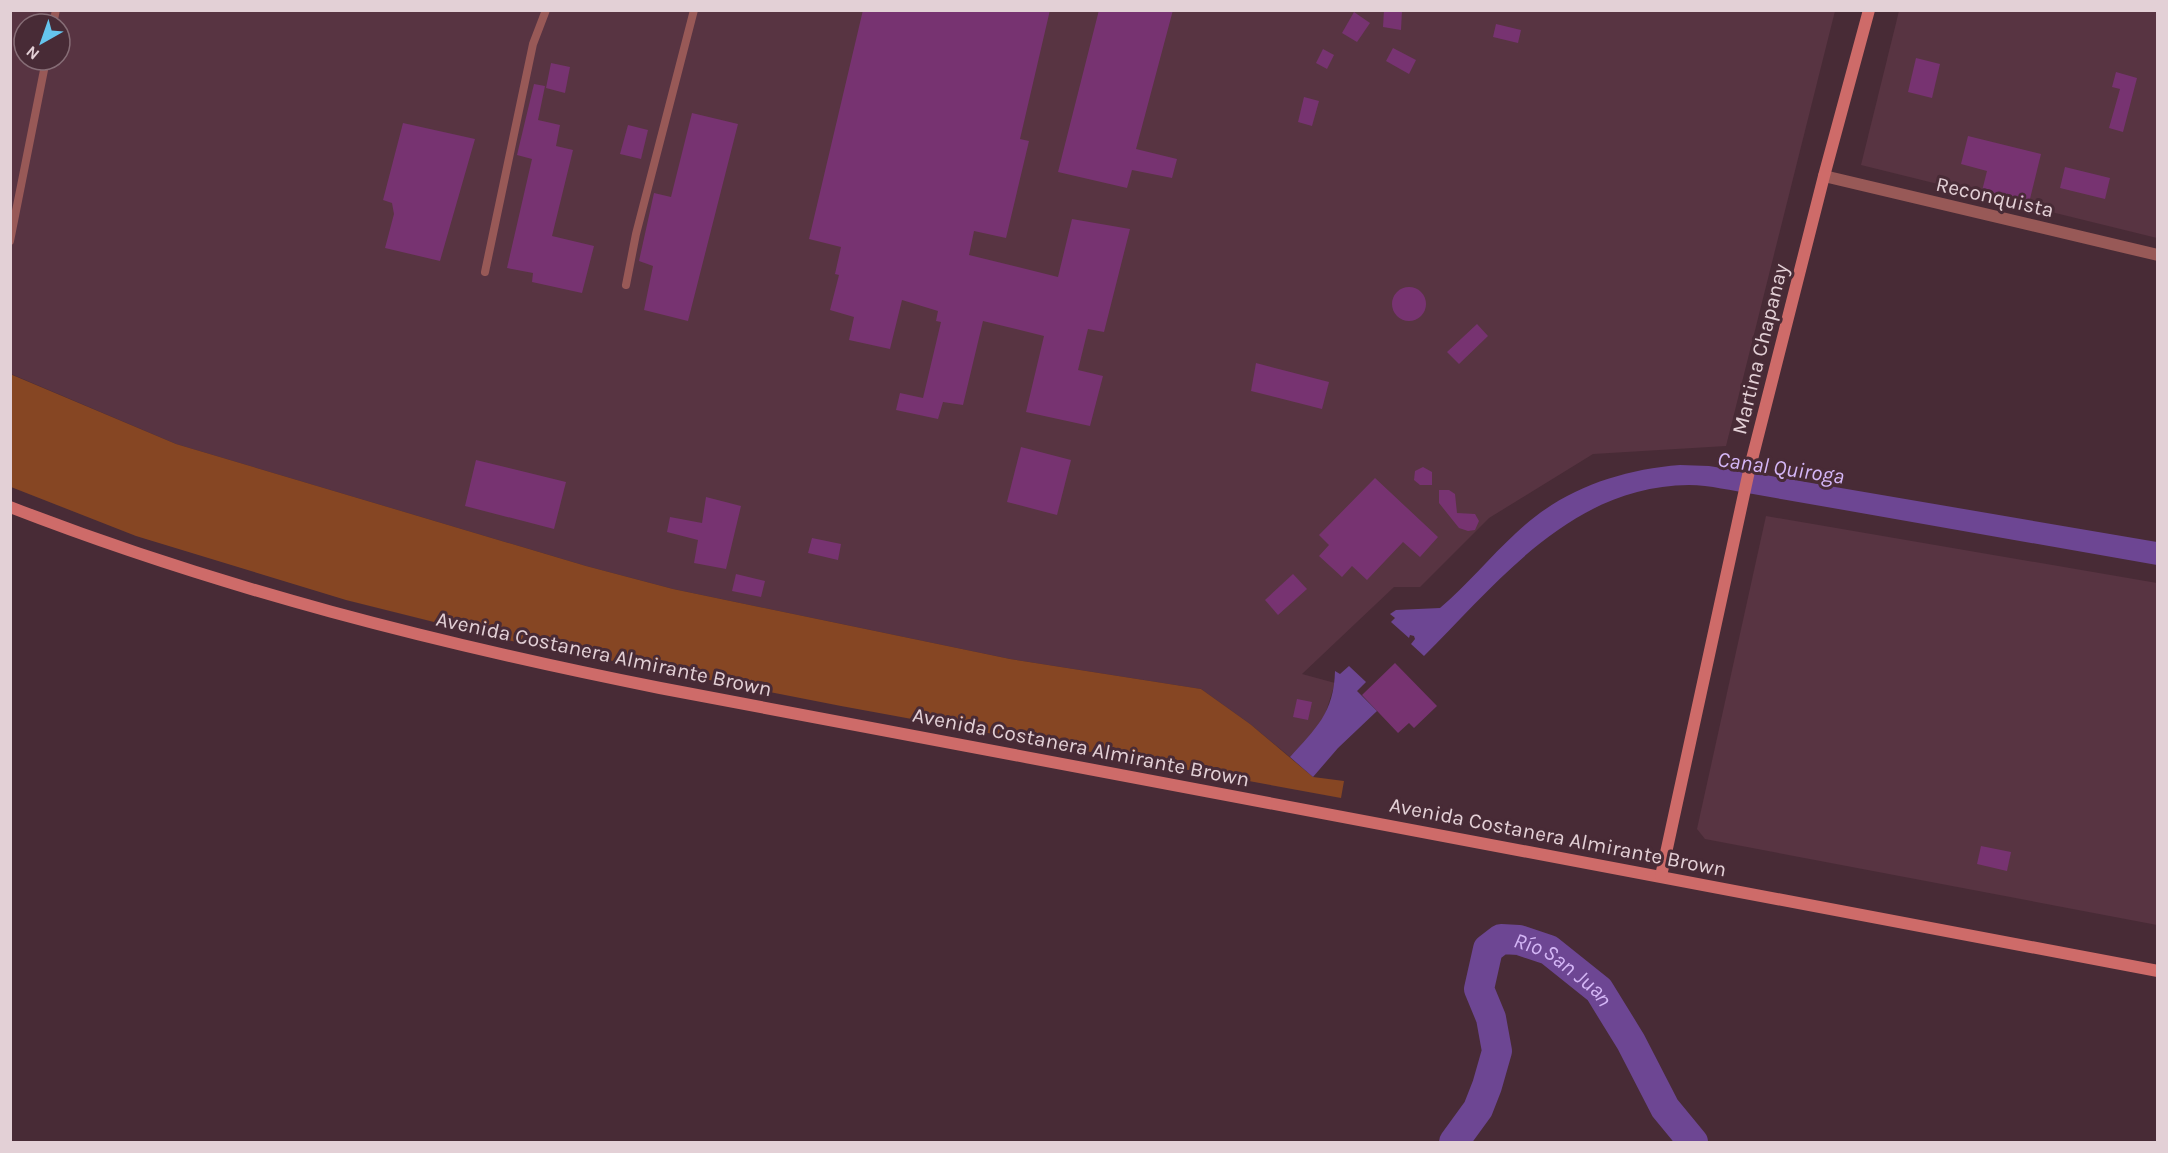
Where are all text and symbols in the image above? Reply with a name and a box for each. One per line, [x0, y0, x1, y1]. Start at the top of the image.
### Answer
north arrow [12, 12, 72, 72]
text: N [22, 42, 43, 64]
street label: Reconquista [1934, 172, 2056, 222]
street label: Martina Chapanay [1727, 261, 1793, 437]
water label: Canal Quiroga [1716, 446, 1846, 490]
street label: Avenida Costanera Almirante Brown [434, 607, 774, 701]
street label: Avenida Costanera Almirante Brown [911, 703, 1251, 791]
street label: Avenida Costanera Almirante Brown [1388, 793, 1728, 881]
water label: Río San Juan [1510, 927, 1618, 1011]

